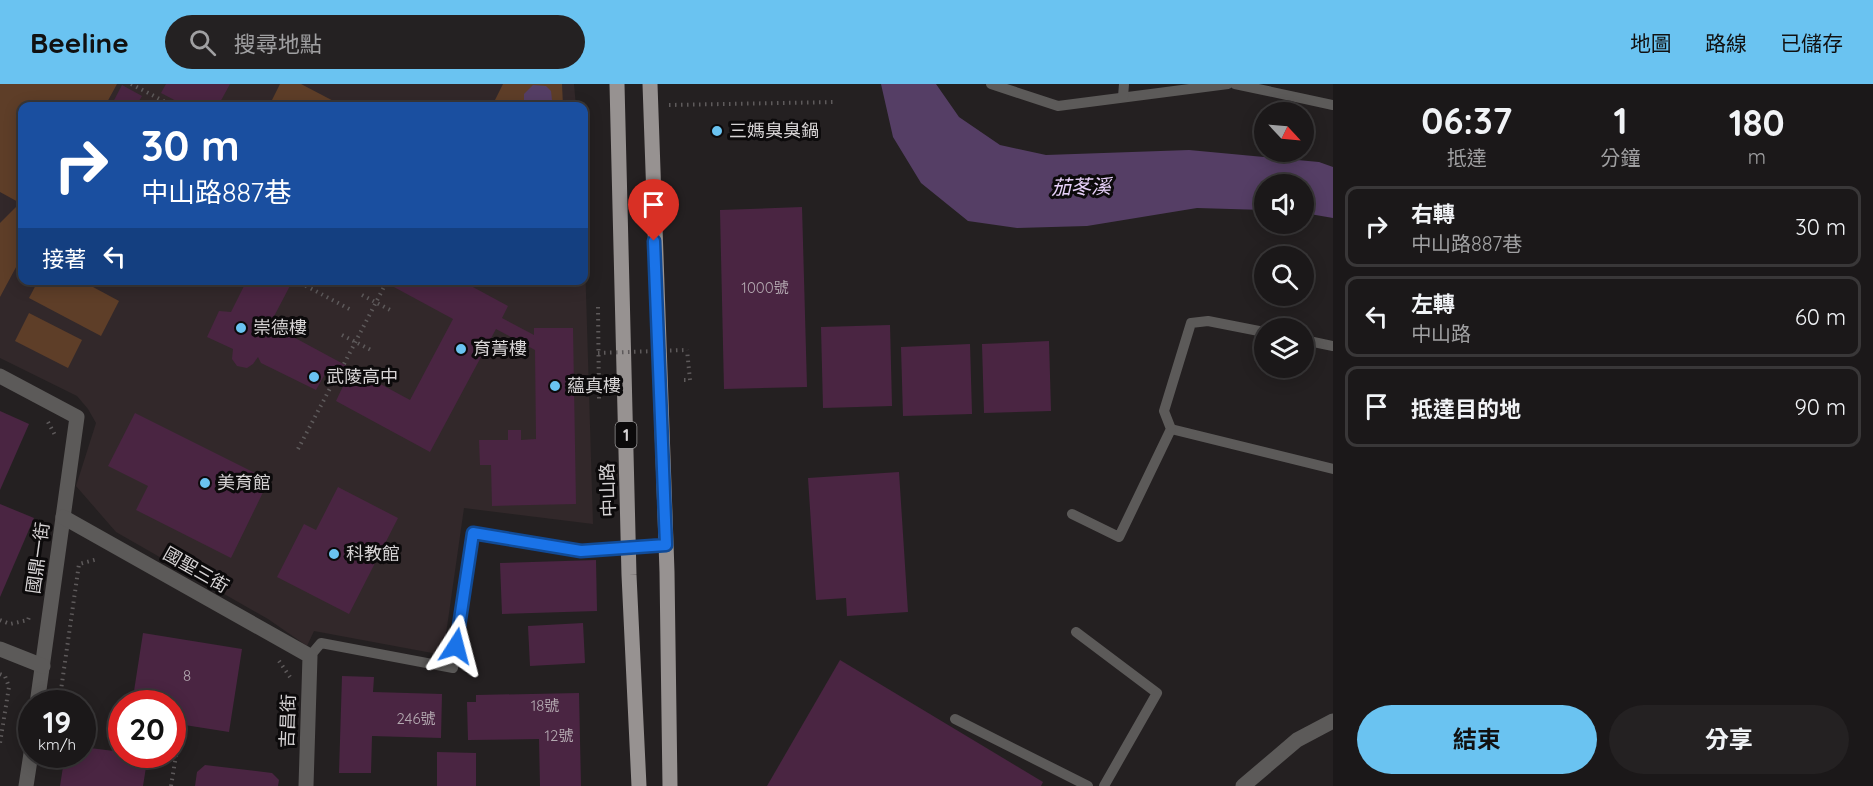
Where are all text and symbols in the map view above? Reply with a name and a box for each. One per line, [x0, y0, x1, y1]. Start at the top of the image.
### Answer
search box [165, 15, 585, 69]
text: Beeline [30, 25, 129, 60]
icon: search [186, 26, 219, 59]
text: 搜尋地點 [234, 30, 322, 58]
text: 地圖 [1630, 30, 1672, 56]
text: 路線 [1705, 30, 1747, 56]
text: 已儲存 [1780, 30, 1843, 56]
text: 06:37 [1421, 98, 1512, 143]
text: 1 [1614, 98, 1628, 143]
text: 180 [1729, 100, 1785, 145]
north arrow [1254, 102, 1314, 162]
map controls [1254, 102, 1314, 378]
text: 30 m [141, 119, 240, 172]
place label: 三媽臭臭鍋 [729, 119, 819, 142]
marker: 三媽臭臭鍋 [710, 124, 724, 138]
icon: right [42, 126, 120, 204]
text: m [1748, 144, 1766, 169]
text: 抵達 [1447, 145, 1487, 170]
text: 分鐘 [1601, 145, 1641, 170]
water label: 茄苳溪 [1051, 173, 1114, 200]
button: sound [1254, 174, 1314, 234]
text: 中山路887巷 [141, 175, 291, 209]
pin [628, 179, 679, 241]
icon: arrive [637, 188, 670, 221]
text: 右轉 [1411, 200, 1455, 228]
icon: right [1360, 210, 1393, 243]
text: 30 m [1795, 213, 1846, 241]
text: 中山路887巷 [1411, 231, 1522, 256]
icon: left [98, 240, 131, 273]
text: 接著 [42, 245, 86, 273]
button: search [1254, 246, 1314, 306]
house number: 1000號 [741, 278, 789, 297]
text: 左轉 [1411, 290, 1455, 318]
icon: left [1360, 300, 1393, 333]
text: 60 m [1795, 303, 1846, 331]
place label: 崇德樓 [253, 316, 307, 339]
button: layers [1254, 318, 1314, 378]
marker: 崇德樓 [234, 321, 248, 335]
text: 中山路 [1411, 321, 1471, 346]
place label: 育菁樓 [473, 337, 527, 360]
marker: 育菁樓 [454, 342, 468, 356]
place label: 武陵高中 [326, 365, 398, 388]
marker: 武陵高中 [307, 370, 321, 384]
place label: 蘊真樓 [567, 374, 621, 397]
marker: 蘊真樓 [548, 379, 562, 393]
icon: arrive [1360, 390, 1393, 423]
text: 90 m [1795, 393, 1846, 421]
text: 抵達目的地 [1411, 395, 1521, 423]
road number: 1 [616, 422, 636, 448]
street label: 中山路 [595, 463, 620, 517]
place label: 美育館 [217, 471, 271, 494]
marker: 美育館 [198, 476, 212, 490]
street label: 國鼎一街 [21, 521, 54, 595]
street label: 國聖三街 [159, 542, 233, 598]
place label: 科教館 [346, 542, 400, 565]
marker: 科教館 [327, 547, 341, 561]
position arrow [424, 614, 488, 678]
house number: 8 [183, 666, 191, 685]
speed limit sign: 20 [108, 690, 186, 768]
street label: 吉昌街 [275, 694, 300, 748]
house number: 18號 [531, 696, 559, 715]
text: 19 [43, 703, 71, 741]
button: 結束 [1357, 705, 1597, 774]
button: 分享 [1609, 705, 1849, 774]
house number: 246號 [396, 709, 436, 728]
house number: 12號 [545, 726, 573, 745]
text: km/h [38, 735, 76, 754]

